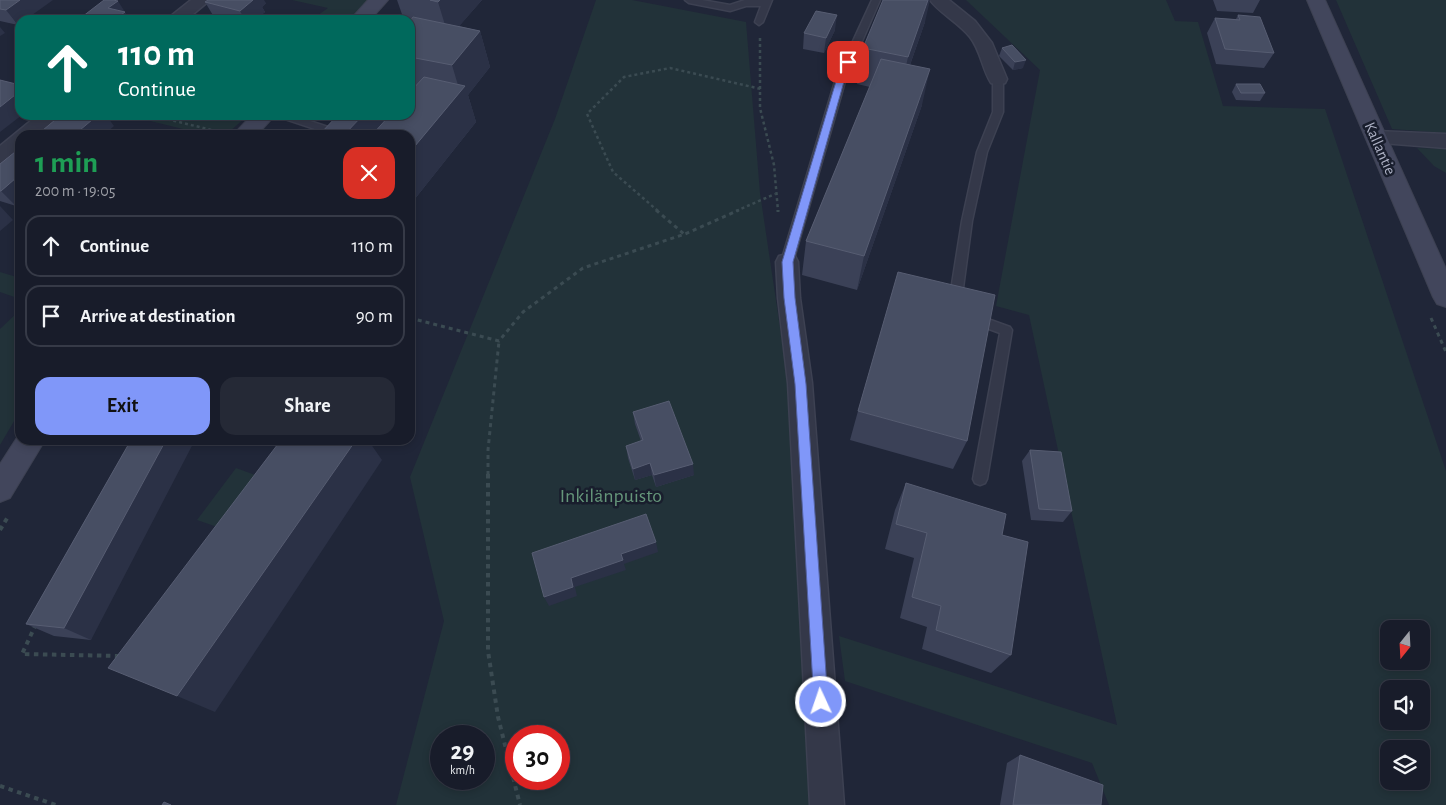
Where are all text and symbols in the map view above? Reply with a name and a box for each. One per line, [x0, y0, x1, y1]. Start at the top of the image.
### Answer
icon: ahead [35, 35, 100, 100]
text: 110 m [118, 37, 195, 72]
pin [827, 41, 869, 83]
icon: arrive [834, 48, 862, 76]
text: Continue [118, 78, 196, 100]
street label: Kallantie [1361, 120, 1399, 177]
button: close [343, 147, 395, 199]
text: 1 min [35, 148, 98, 178]
text: 200 m · 19:05 [35, 183, 115, 199]
icon: ahead [37, 232, 65, 260]
text: Continue [80, 237, 149, 256]
text: 110 m [352, 237, 393, 256]
icon: arrive [37, 302, 65, 330]
text: Arrive at destination [80, 307, 236, 326]
text: 90 m [356, 307, 393, 326]
button: Exit [35, 377, 210, 435]
button: Share [220, 377, 395, 435]
park label: Inkilänpuisto [560, 486, 662, 506]
north arrow [1380, 620, 1430, 670]
map controls [1380, 620, 1430, 790]
position arrow [794, 675, 846, 727]
button: sound [1380, 680, 1430, 730]
speed limit sign: 30 [505, 725, 570, 790]
text: 29 [451, 739, 474, 764]
button: layers [1380, 740, 1430, 790]
text: km/h [450, 764, 475, 776]

